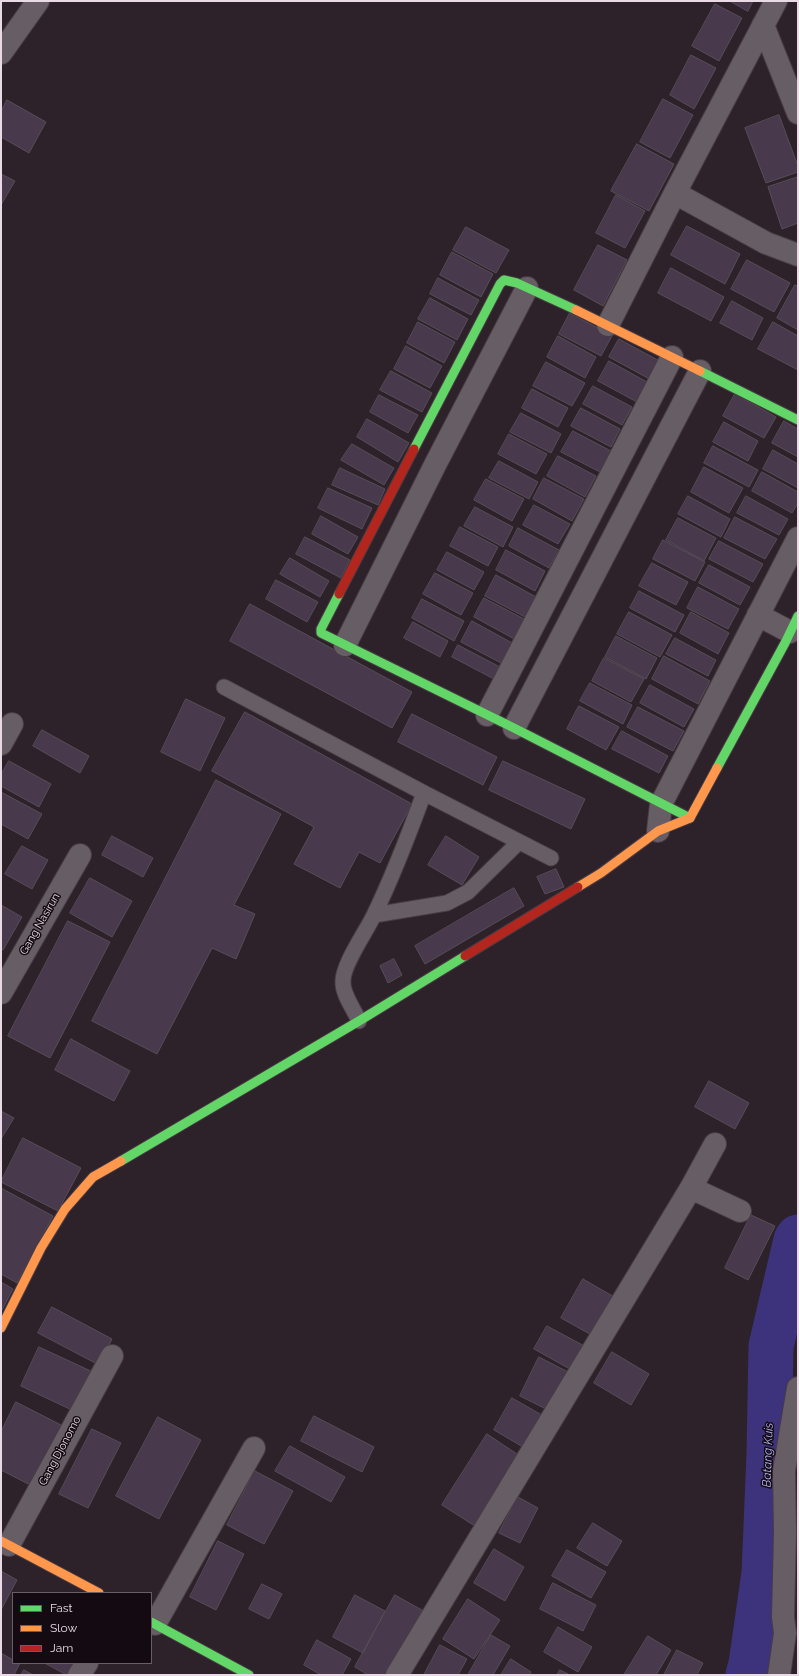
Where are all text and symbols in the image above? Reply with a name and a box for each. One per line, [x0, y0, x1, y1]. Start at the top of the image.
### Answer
street label: Gang Nasirun [17, 891, 63, 957]
street label: Gang Djonomo [36, 1414, 84, 1488]
water label: Batang Kuis [760, 1422, 776, 1488]
legend [12, 1592, 152, 1664]
text: Fast [50, 1601, 73, 1615]
text: Slow [50, 1621, 77, 1635]
text: Jam [50, 1641, 73, 1655]

